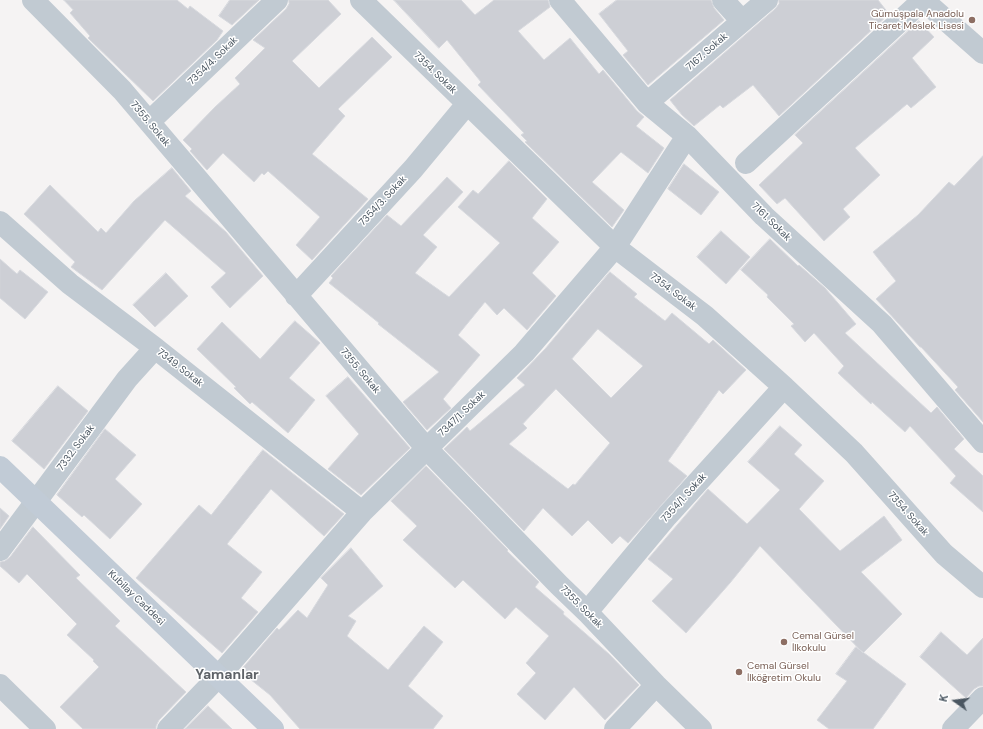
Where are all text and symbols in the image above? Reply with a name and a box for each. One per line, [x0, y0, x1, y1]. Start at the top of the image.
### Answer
place label: Gümüşpala Anadolu Ticaret Meslek Lisesi [869, 8, 964, 32]
marker: Gümüşpala Anadolu Ticaret Meslek Lisesi [967, 15, 977, 25]
street label: 7167. Sokak [684, 31, 730, 73]
street label: 7354/4. Sokak [186, 34, 240, 88]
street label: 7354. Sokak [411, 50, 459, 96]
street label: 7355. Sokak [128, 99, 172, 149]
street label: 7354/3. Sokak [357, 173, 409, 229]
street label: 7161. Sokak [749, 200, 793, 244]
street label: 7354. Sokak [647, 271, 699, 313]
street label: 7349. Sokak [155, 346, 205, 390]
street label: 7355. Sokak [338, 346, 382, 396]
street label: 7347/1. Sokak [436, 389, 488, 439]
street label: 7332. Sokak [55, 423, 97, 473]
street label: 7354/1. Sokak [659, 471, 709, 525]
street label: 7354. Sokak [885, 490, 931, 538]
street label: Kubilay Caddesi [105, 568, 167, 628]
street label: 7355. Sokak [557, 583, 605, 631]
place label: Cemal Gürsel İlkokulu [792, 630, 854, 654]
marker: Cemal Gürsel İlkokulu [779, 637, 789, 647]
place label: Cemal Gürsel İlköğretim Okulu [747, 660, 821, 684]
district label: Yamanlar [195, 667, 259, 683]
marker: Cemal Gürsel İlköğretim Okulu [734, 667, 744, 677]
north arrow [935, 681, 975, 721]
text: K [936, 693, 951, 703]

